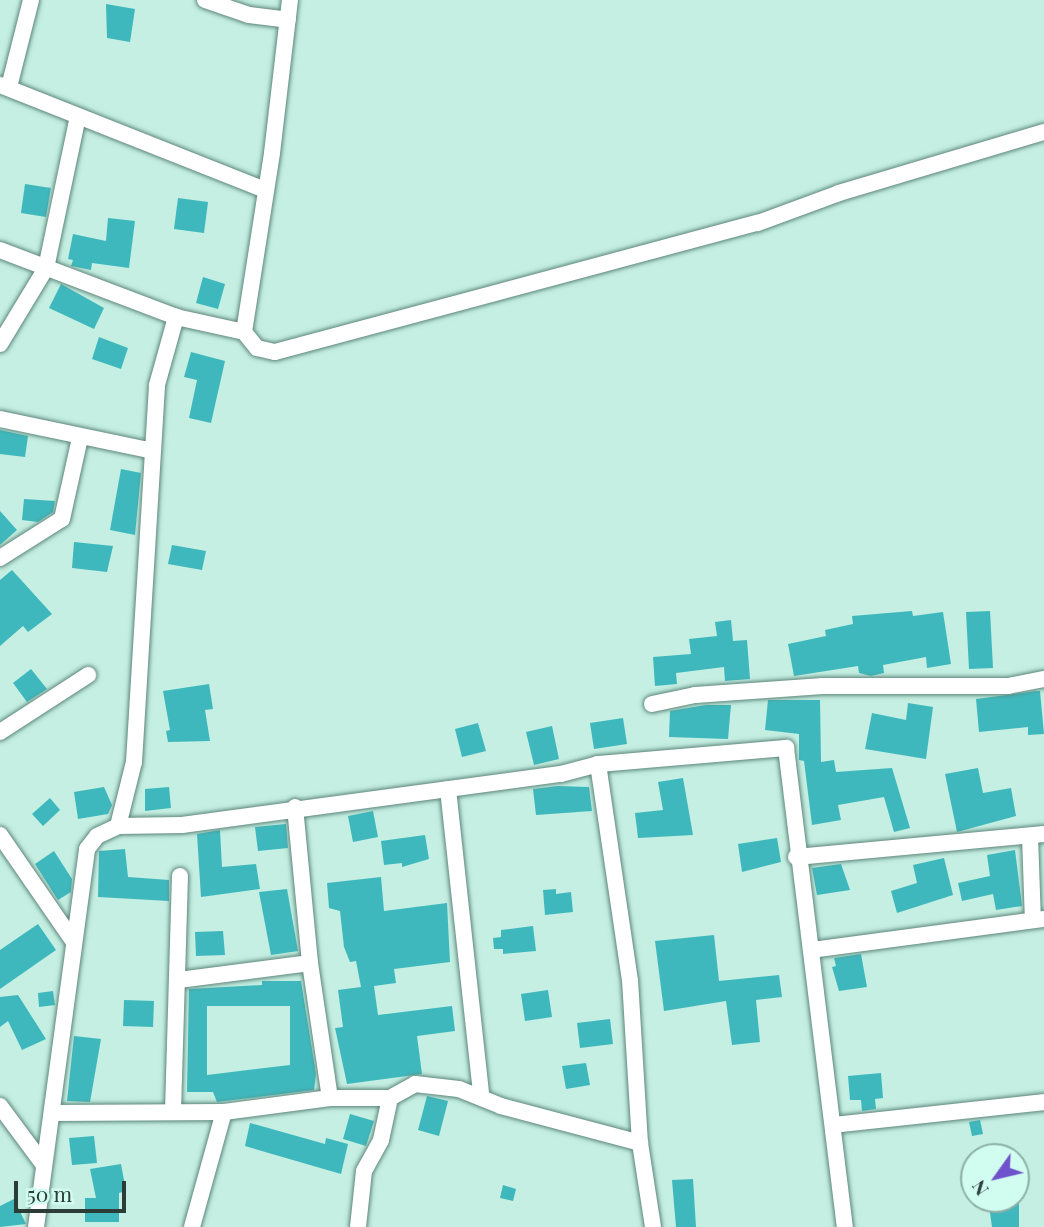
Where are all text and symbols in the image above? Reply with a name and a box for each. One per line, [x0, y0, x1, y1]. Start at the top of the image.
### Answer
north arrow [960, 1143, 1030, 1213]
scale bar [18, 1168, 130, 1212]
text: N [965, 1176, 994, 1202]
text: 50 m [27, 1179, 72, 1207]

